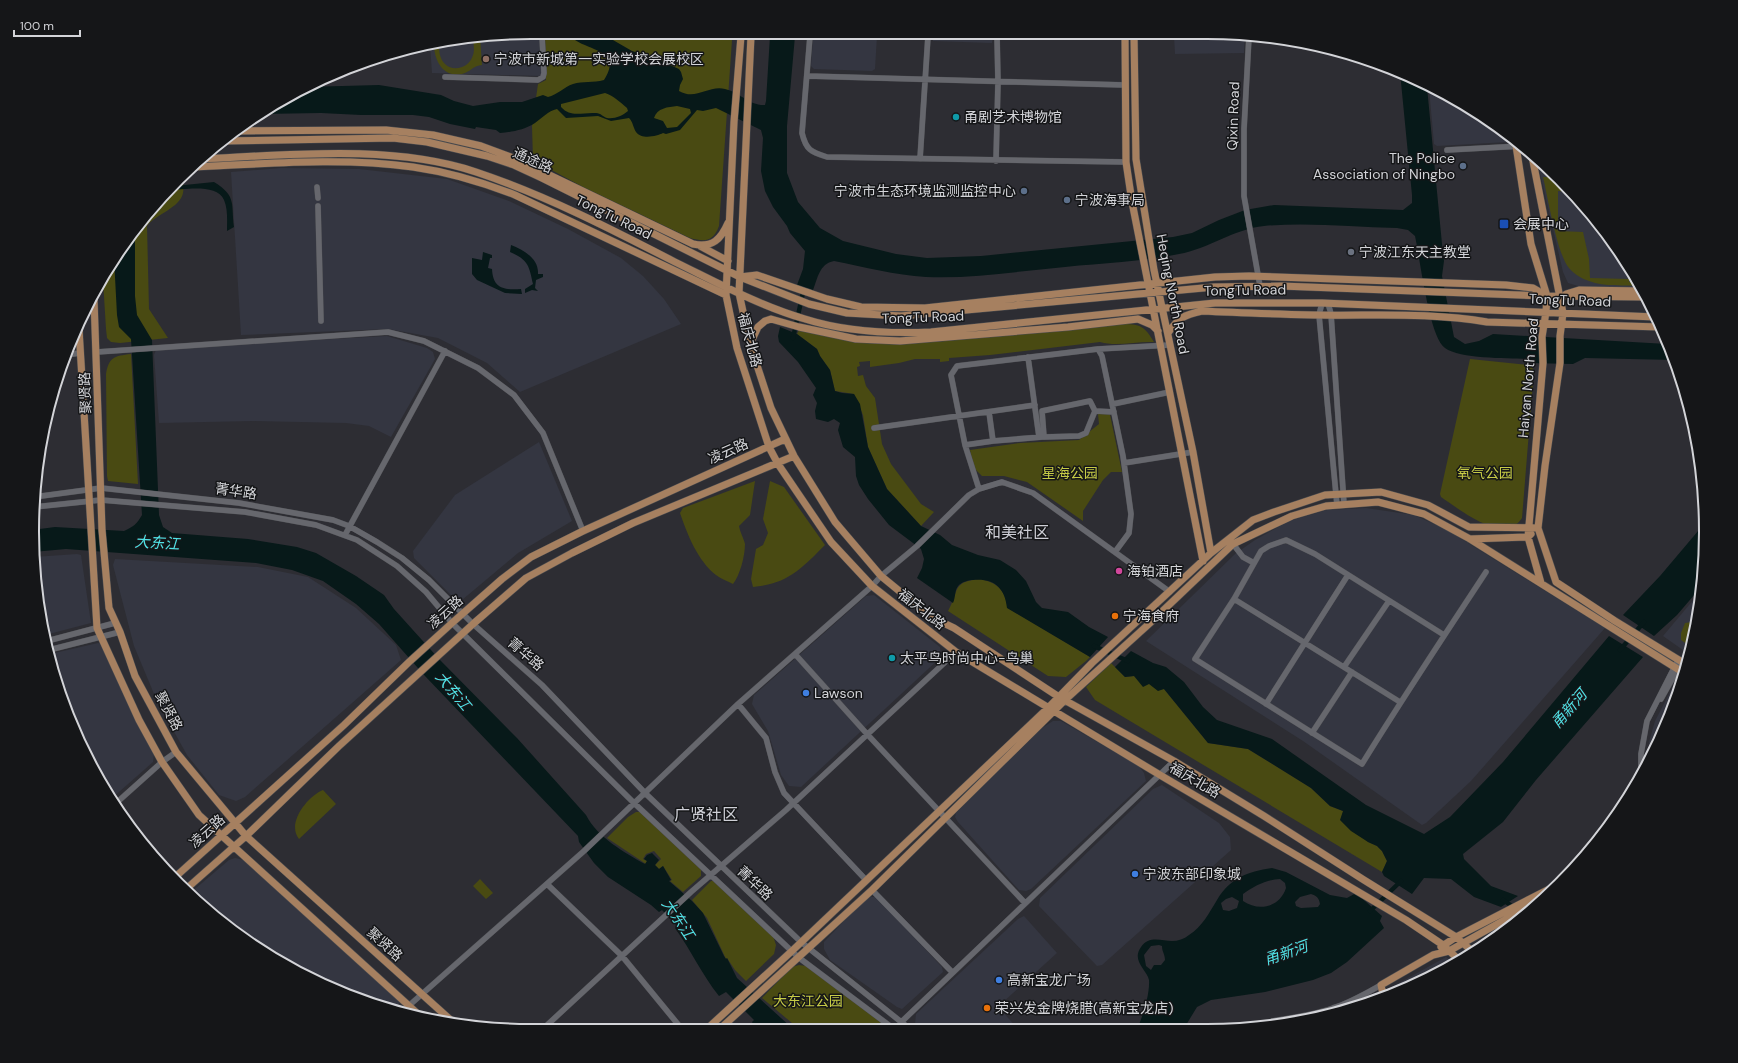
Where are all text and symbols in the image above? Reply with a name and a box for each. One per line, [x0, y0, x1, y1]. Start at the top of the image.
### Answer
scale bar [14, 12, 80, 38]
text: 100 m [20, 18, 54, 34]
place label: 宁波市新城第一实验学校会展校区 [494, 50, 704, 68]
marker: 宁波市新城第一实验学校会展校区 [481, 54, 491, 64]
street label: Qixin Road [1223, 81, 1243, 151]
place label: 甬剧艺术博物馆 [964, 108, 1062, 126]
marker: 甬剧艺术博物馆 [951, 112, 961, 122]
street label: 通途路 [510, 143, 556, 177]
place label: The Police Association of Ningbo [1313, 149, 1455, 183]
marker: The Police Association of Ningbo [1458, 161, 1468, 171]
place label: 宁波市生态环境监测监控中心 [834, 182, 1016, 200]
marker: 宁波市生态环境监测监控中心 [1019, 186, 1029, 196]
street label: TongTu Road [573, 191, 655, 243]
place label: 宁波海事局 [1075, 191, 1145, 209]
marker: 宁波海事局 [1062, 195, 1072, 205]
place label: 会展中心 [1513, 215, 1569, 233]
marker: 会展中心 [1498, 218, 1510, 230]
street label: Heqing North Road [1153, 232, 1193, 356]
place label: 宁波江东天主教堂 [1359, 243, 1471, 261]
marker: 宁波江东天主教堂 [1346, 247, 1356, 257]
street label: TongTu Road [1204, 280, 1286, 300]
street label: TongTu Road [1529, 290, 1611, 310]
street label: TongTu Road [882, 307, 964, 327]
street label: 福庆北路 [734, 311, 766, 369]
street label: Haiyan North Road [1514, 317, 1542, 439]
street label: 聚贤路 [75, 372, 95, 414]
street label: 凌云路 [705, 434, 751, 468]
park label: 星海公园 [1042, 464, 1098, 482]
park label: 氧气公园 [1457, 464, 1513, 482]
street label: 菁华路 [214, 479, 258, 503]
district label: 和美社区 [985, 522, 1049, 543]
water label: 大东江 [134, 532, 182, 554]
place label: 海铂酒店 [1127, 562, 1183, 580]
marker: 海铂酒店 [1114, 566, 1124, 576]
street label: 福庆北路 [894, 585, 950, 633]
street label: 凌云路 [423, 591, 467, 633]
place label: 宁海食府 [1123, 607, 1179, 625]
marker: 宁海食府 [1110, 611, 1120, 621]
street label: 菁华路 [504, 633, 548, 675]
place label: 太平鸟时尚中心-鸟巢 [900, 649, 1034, 667]
marker: 太平鸟时尚中心-鸟巢 [887, 653, 897, 663]
water label: 大东江 [431, 667, 476, 716]
water label: 甬新河 [1547, 683, 1593, 733]
place label: Lawson [814, 684, 863, 702]
street label: 聚贤路 [151, 688, 187, 734]
marker: Lawson [801, 688, 811, 698]
street label: 福庆北路 [1166, 758, 1224, 802]
district label: 广贤社区 [674, 804, 738, 825]
street label: 凌云路 [185, 810, 229, 852]
street label: 菁华路 [734, 862, 776, 904]
place label: 宁波东部印象城 [1143, 865, 1241, 883]
marker: 宁波东部印象城 [1130, 869, 1140, 879]
water label: 大东江 [657, 895, 700, 945]
street label: 聚贤路 [363, 923, 407, 965]
water label: 甬新河 [1261, 935, 1313, 970]
place label: 高新宝龙广场 [1007, 971, 1091, 989]
marker: 高新宝龙广场 [994, 975, 1004, 985]
park label: 大东江公园 [773, 992, 843, 1010]
place label: 荣兴发金牌烧腊(高新宝龙店) [995, 999, 1173, 1017]
marker: 荣兴发金牌烧腊(高新宝龙店) [982, 1003, 992, 1013]

